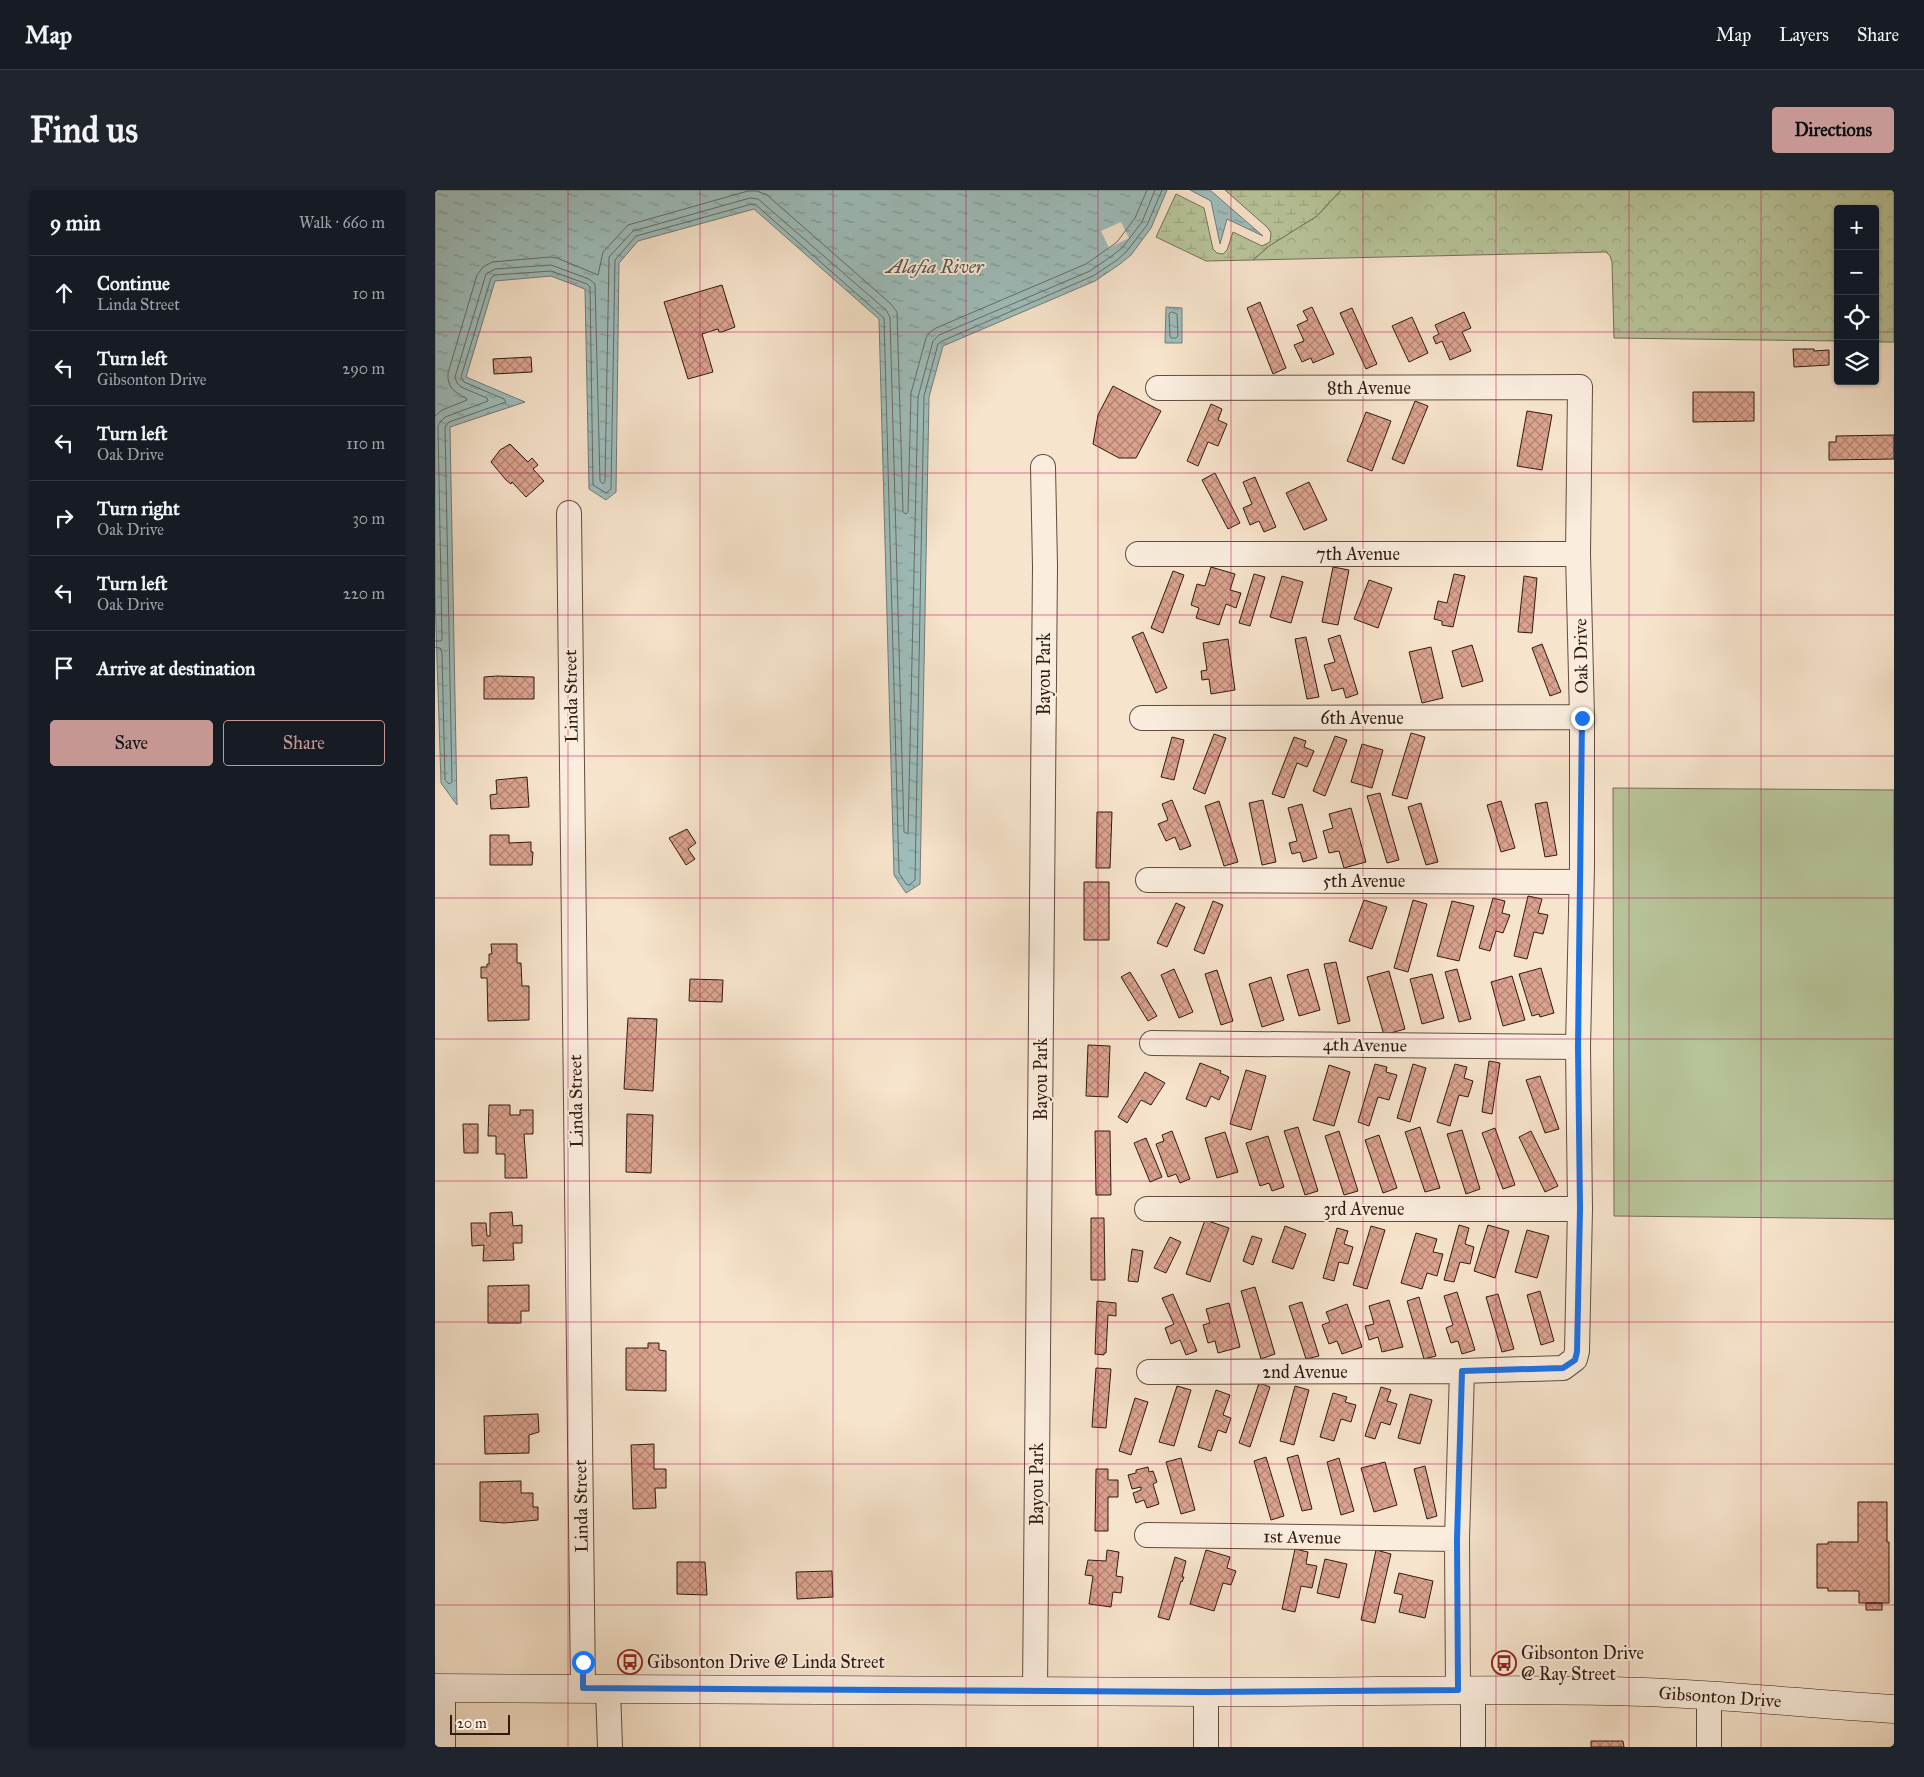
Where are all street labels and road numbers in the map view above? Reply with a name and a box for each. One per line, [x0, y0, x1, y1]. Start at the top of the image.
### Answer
street label: 8th Avenue [1327, 377, 1411, 399]
street label: 7th Avenue [1316, 543, 1400, 565]
street label: Oak Drive [1569, 618, 1593, 694]
street label: Bayou Park [1033, 632, 1055, 715]
street label: Linda Street [559, 649, 583, 743]
street label: 6th Avenue [1320, 707, 1404, 729]
street label: 5th Avenue [1323, 870, 1405, 892]
street label: 4th Avenue [1323, 1033, 1407, 1057]
street label: Bayou Park [1030, 1037, 1052, 1120]
street label: Linda Street [564, 1054, 588, 1148]
street label: 3rd Avenue [1324, 1198, 1404, 1220]
street label: 2nd Avenue [1262, 1361, 1348, 1383]
street label: Bayou Park [1026, 1442, 1048, 1525]
street label: Linda Street [569, 1459, 593, 1553]
street label: 1st Avenue [1263, 1525, 1341, 1549]
street label: Gibsonton Drive [1658, 1682, 1782, 1712]

